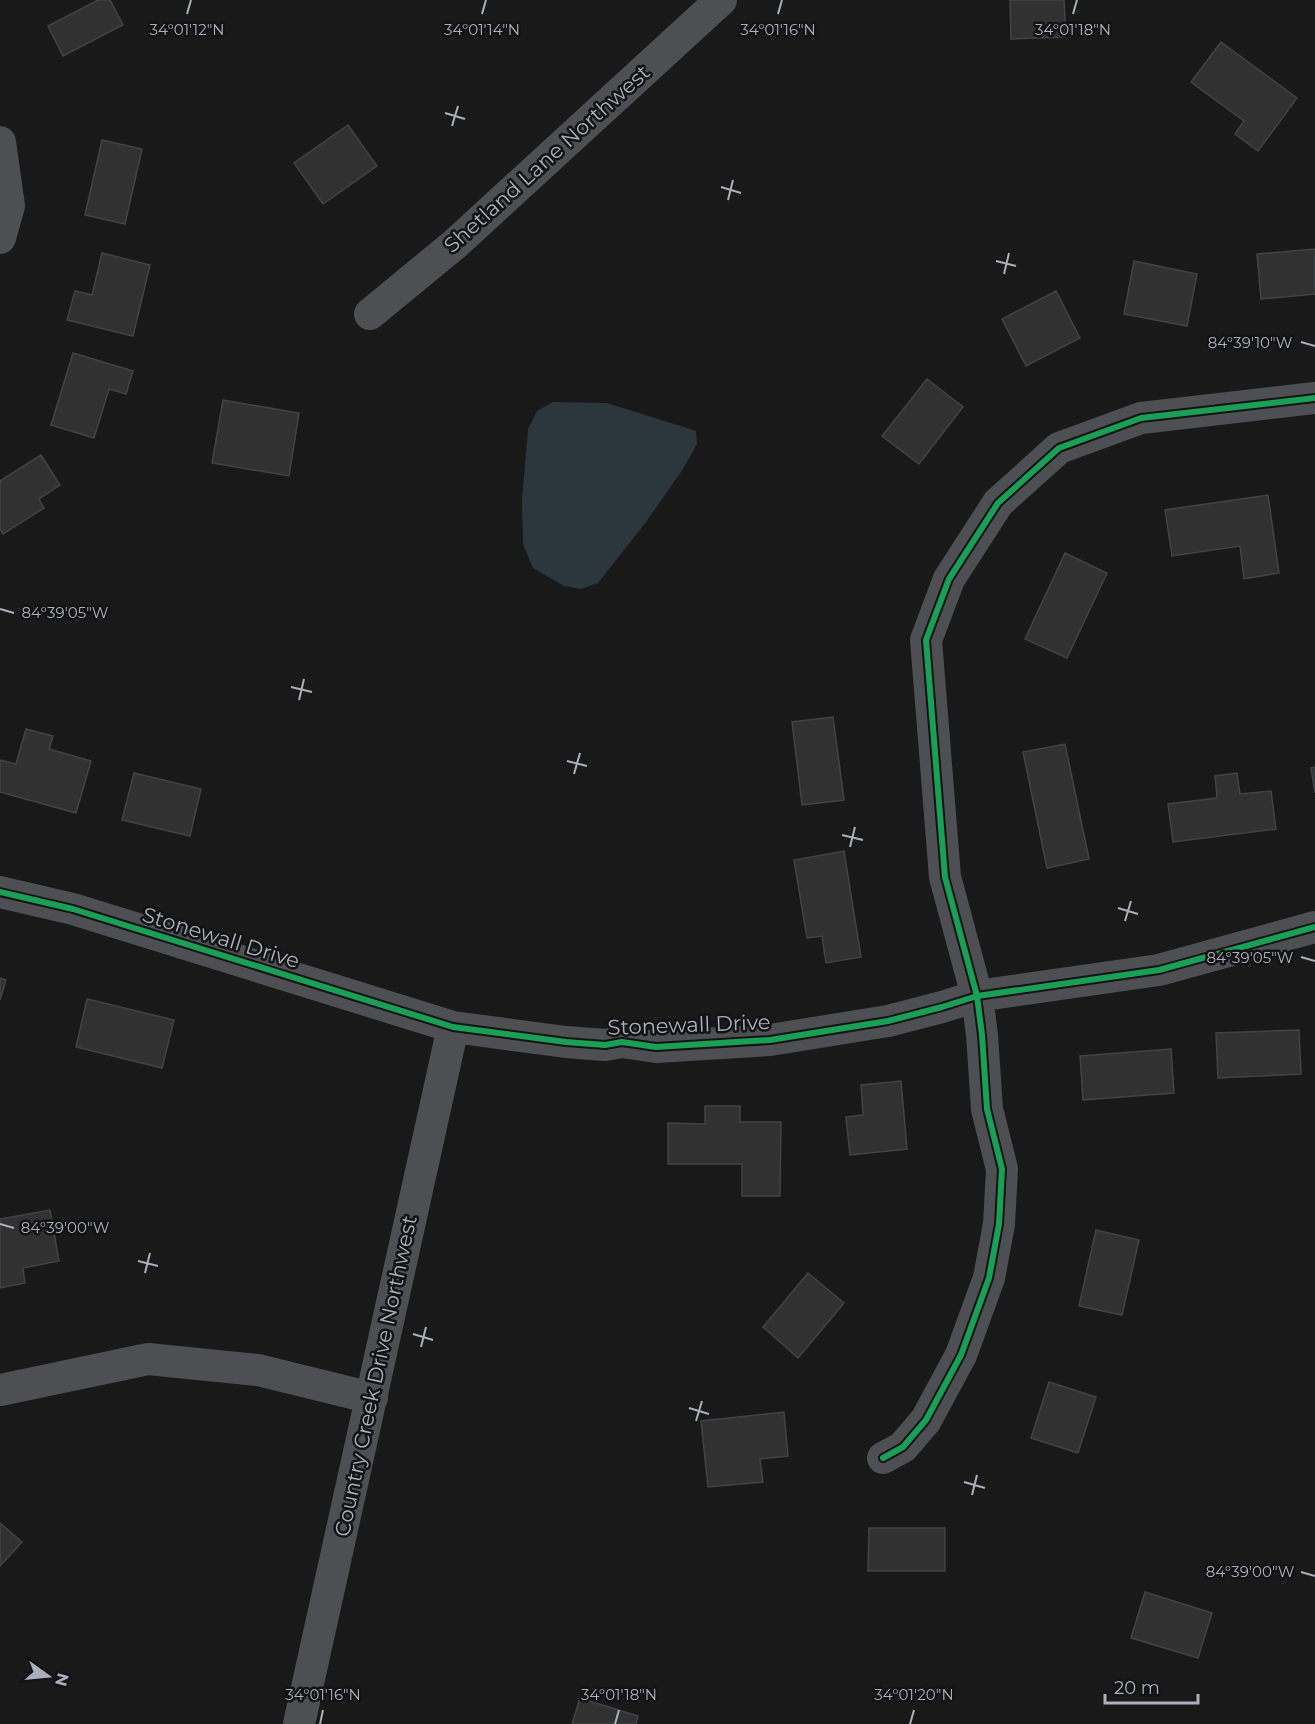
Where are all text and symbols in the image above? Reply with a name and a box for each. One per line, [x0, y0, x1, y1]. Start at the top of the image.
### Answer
text: 34°01'12"N [149, 20, 225, 39]
text: 34°01'14"N [444, 20, 520, 39]
text: 34°01'16"N [740, 20, 816, 39]
text: 34°01'18"N [1035, 20, 1111, 39]
street label: Shetland Lane Northwest [439, 59, 655, 258]
text: 84°39'10"W [1208, 333, 1293, 352]
text: 84°39'05"W [21, 603, 109, 622]
street label: Stonewall Drive [139, 902, 303, 973]
text: 84°39'05"W [1206, 948, 1294, 967]
street label: Stonewall Drive [607, 1009, 771, 1040]
street label: Country Creek Drive Northwest [329, 1213, 422, 1539]
text: 84°39'00"W [21, 1218, 110, 1237]
text: 84°39'00"W [1206, 1562, 1295, 1581]
north arrow [18, 1646, 78, 1706]
scale bar [1105, 1667, 1198, 1705]
text: N [51, 1671, 73, 1688]
text: 20 m [1114, 1677, 1160, 1699]
text: 34°01'16"N [285, 1685, 361, 1704]
text: 34°01'18"N [581, 1685, 657, 1704]
text: 34°01'20"N [874, 1685, 954, 1704]

